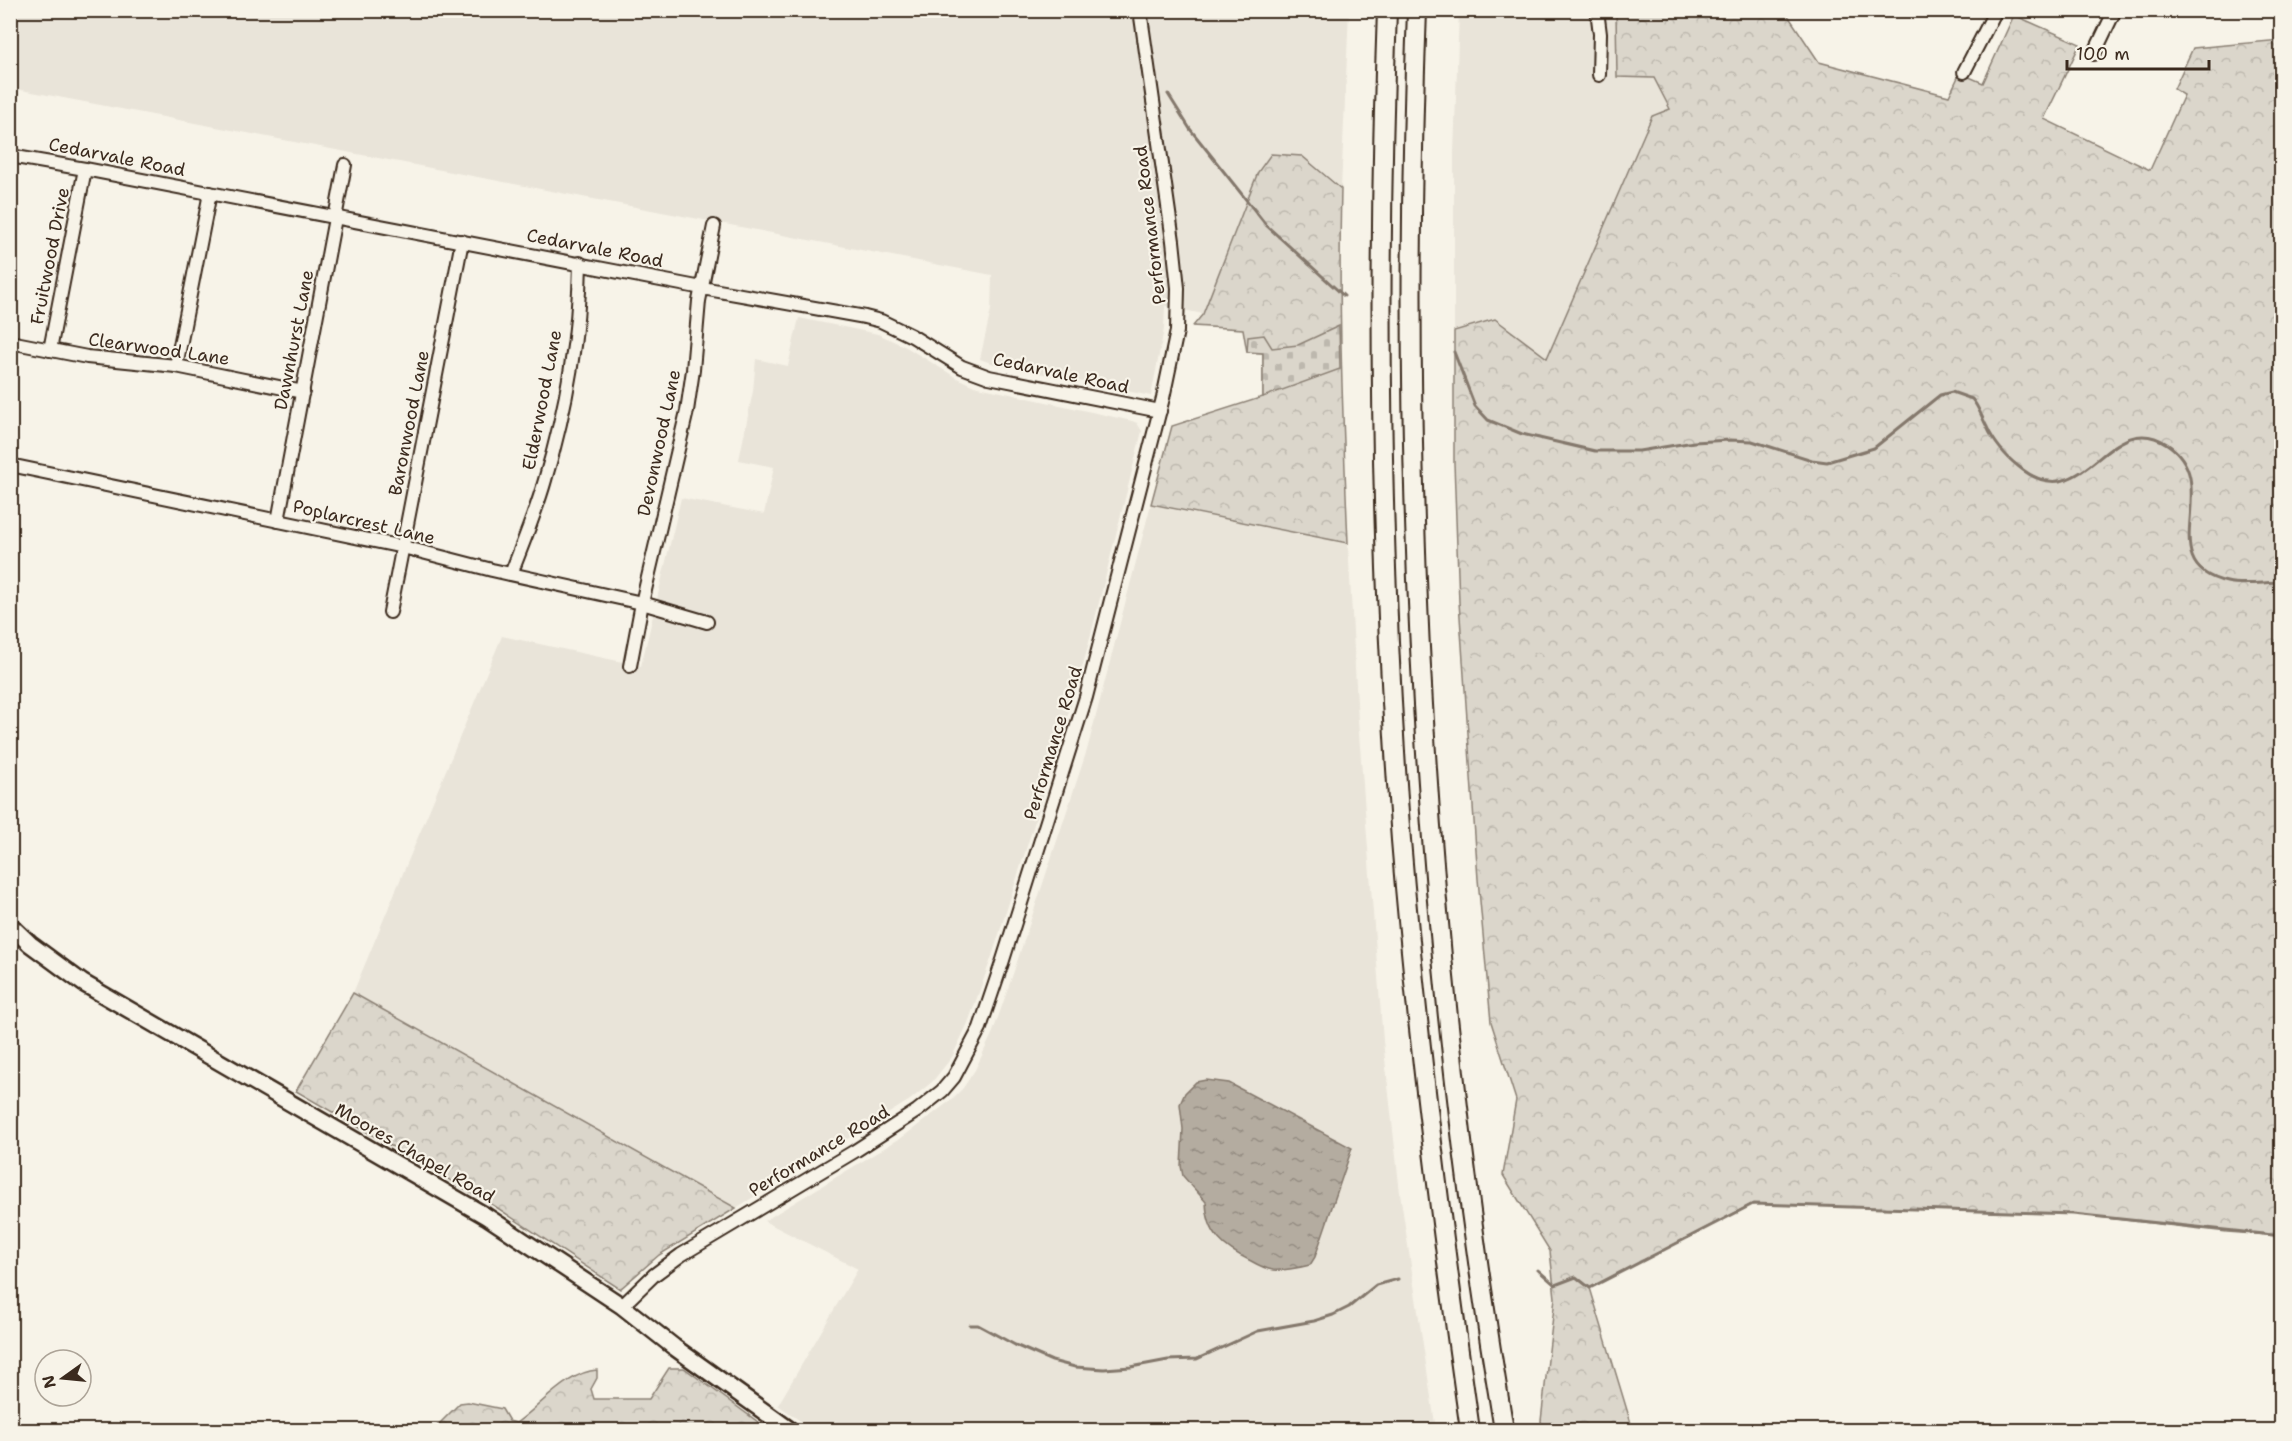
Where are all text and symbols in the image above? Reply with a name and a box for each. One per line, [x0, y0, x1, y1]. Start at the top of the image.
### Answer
scale bar [2067, 33, 2210, 71]
text: 100 m [2076, 42, 2130, 66]
street label: Cedarvale Road [47, 132, 187, 182]
street label: Performance Road [1128, 144, 1172, 306]
street label: Fruitwood Drive [25, 185, 75, 327]
street label: Cedarvale Road [525, 223, 665, 273]
street label: Dawnhurst Lane [269, 268, 319, 412]
street label: Clearwood Lane [87, 327, 231, 371]
street label: Elderwood Lane [517, 328, 567, 472]
street label: Cedarvale Road [991, 347, 1131, 399]
street label: Baronwood Lane [383, 348, 435, 498]
street label: Devonwood Lane [632, 367, 686, 519]
street label: Poplarcrest Lane [291, 494, 437, 550]
street label: Performance Road [1018, 663, 1088, 823]
street label: Moores Chapel Road [331, 1097, 499, 1209]
street label: Performance Road [744, 1100, 894, 1202]
north arrow [33, 1348, 93, 1408]
text: N [37, 1373, 61, 1391]

